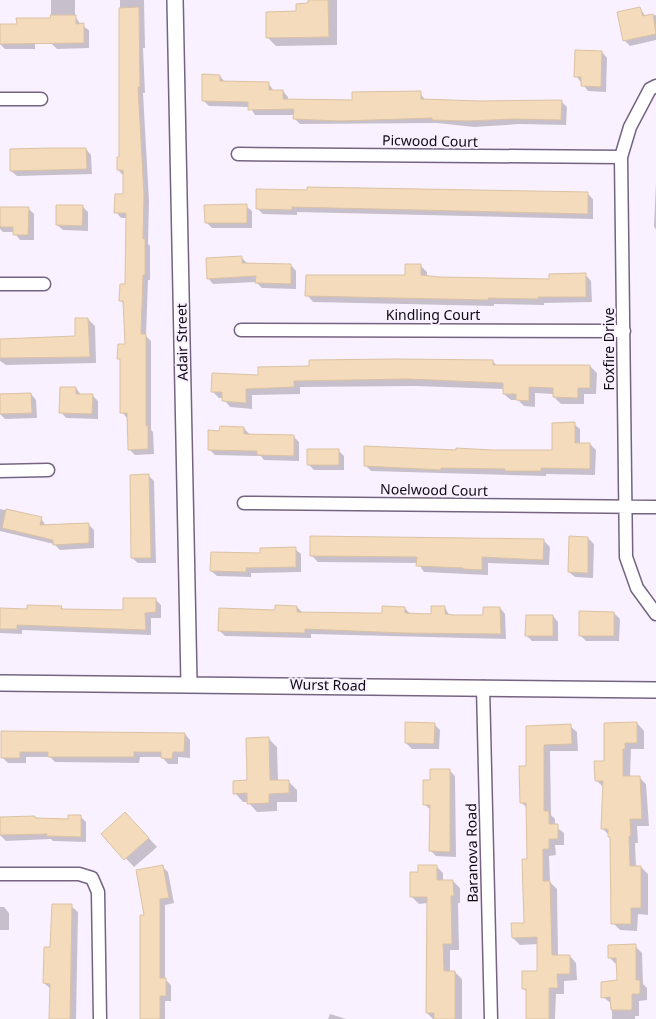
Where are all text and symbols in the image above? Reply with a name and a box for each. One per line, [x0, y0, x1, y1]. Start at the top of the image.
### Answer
street label: Picwood Court [382, 130, 478, 151]
street label: Adair Street [171, 303, 192, 381]
street label: Kindling Court [386, 305, 480, 324]
street label: Foxfire Drive [599, 307, 618, 390]
street label: Noelwood Court [380, 479, 488, 500]
street label: Wurst Road [290, 674, 366, 695]
street label: Baranova Road [461, 803, 482, 903]

